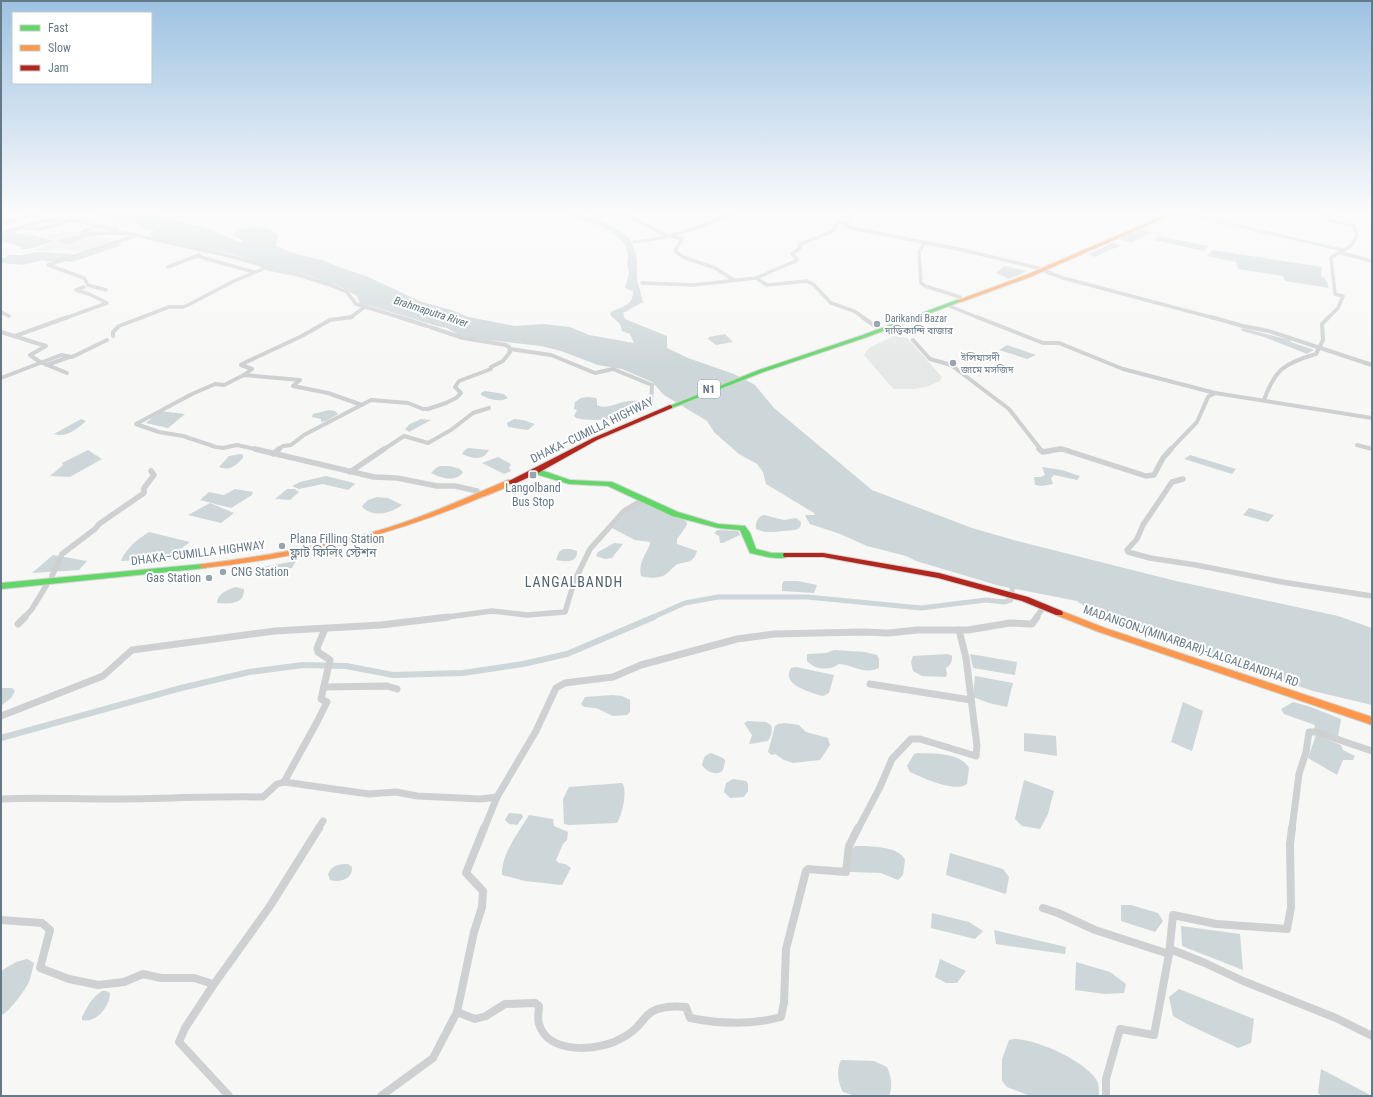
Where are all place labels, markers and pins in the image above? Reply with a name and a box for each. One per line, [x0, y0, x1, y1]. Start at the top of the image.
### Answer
place label: Darikandi Bazar দাড়িকান্দি বাজার [884, 313, 954, 336]
marker: Darikandi Bazar দাড়িকান্দি বাজার [872, 319, 882, 329]
place label: ইলিয়াসদী জামে মসজিদ [960, 352, 1014, 375]
marker: ইলিয়াসদী জামে মসজিদ [948, 358, 958, 368]
marker: Langolband Bus Stop [528, 470, 538, 480]
place label: Langolband Bus Stop [505, 481, 561, 509]
place label: Plana Filling Station ফ্লাট ফিলিং স্টেশন [289, 532, 385, 560]
marker: Plana Filling Station ফ্লাট ফিলিং স্টেশন [277, 541, 287, 551]
place label: CNG Station [231, 565, 289, 579]
marker: CNG Station [218, 567, 228, 577]
place label: Gas Station [146, 571, 201, 585]
marker: Gas Station [204, 573, 214, 583]

